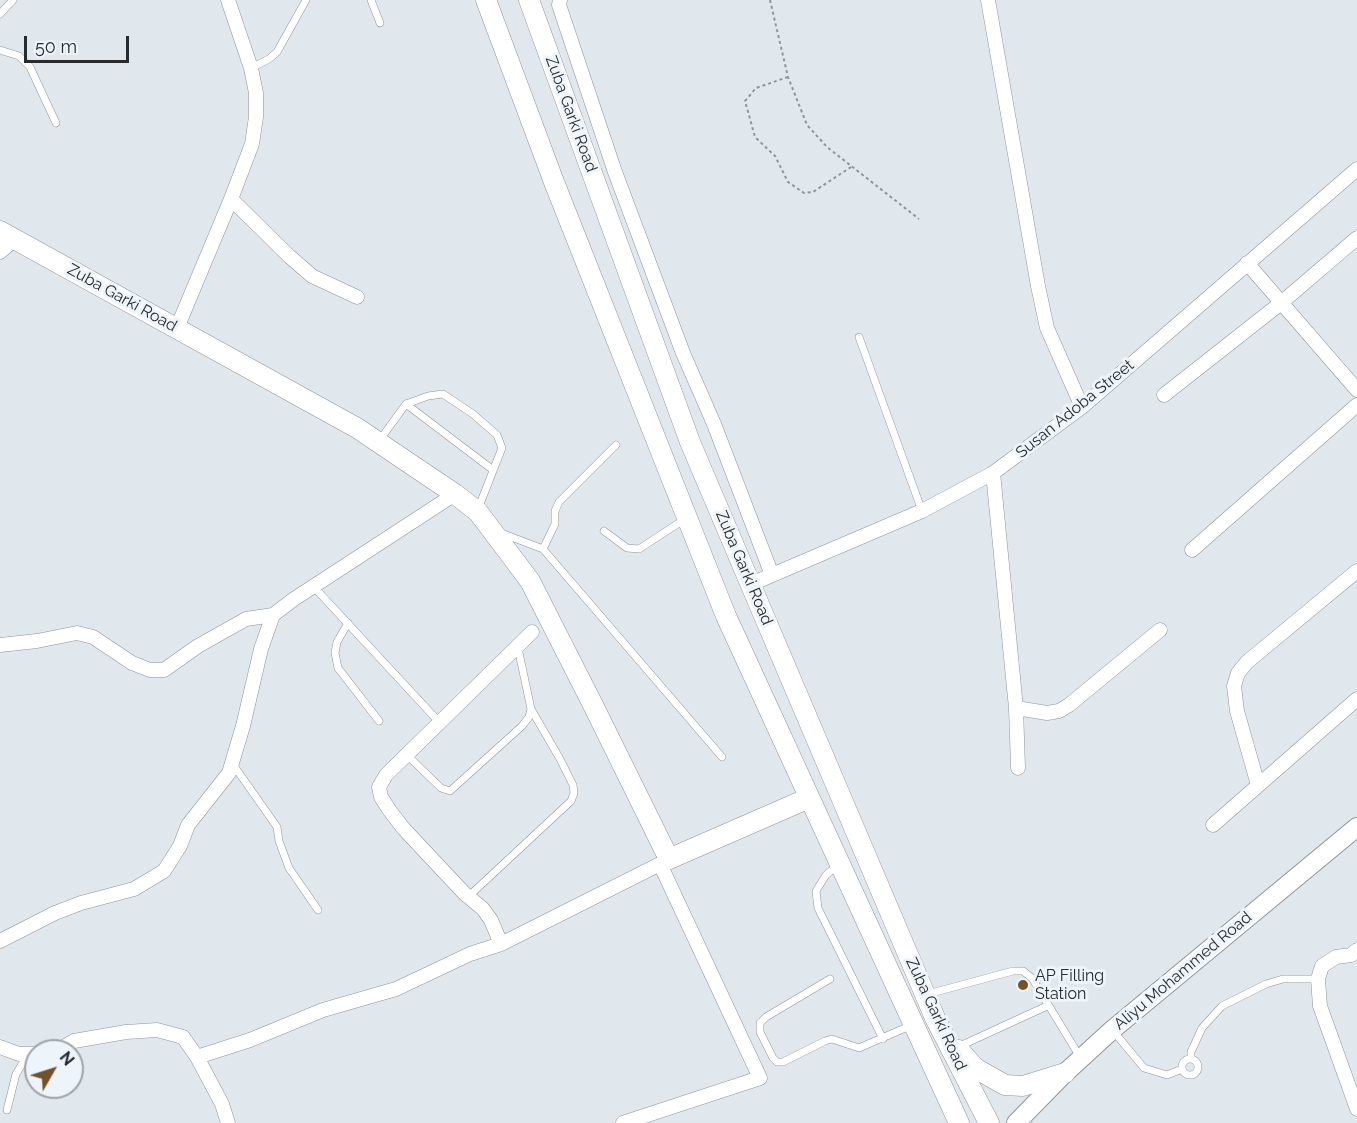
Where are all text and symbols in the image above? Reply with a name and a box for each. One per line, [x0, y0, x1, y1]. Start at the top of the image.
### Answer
scale bar [27, 24, 132, 62]
text: 50 m [35, 36, 77, 57]
street label: Zuba Garki Road [541, 53, 601, 175]
street label: Zuba Garki Road [64, 260, 180, 336]
street label: Susan Adoba Street [1012, 356, 1138, 462]
street label: Zuba Garki Road [711, 508, 777, 628]
street label: Aliyu Mohammed Road [1110, 908, 1256, 1034]
street label: Zuba Garki Road [901, 955, 971, 1073]
place label: AP Filling Station [1035, 966, 1104, 1004]
marker: AP Filling Station [1016, 978, 1030, 992]
north arrow [24, 1039, 84, 1099]
text: N [56, 1048, 78, 1069]

